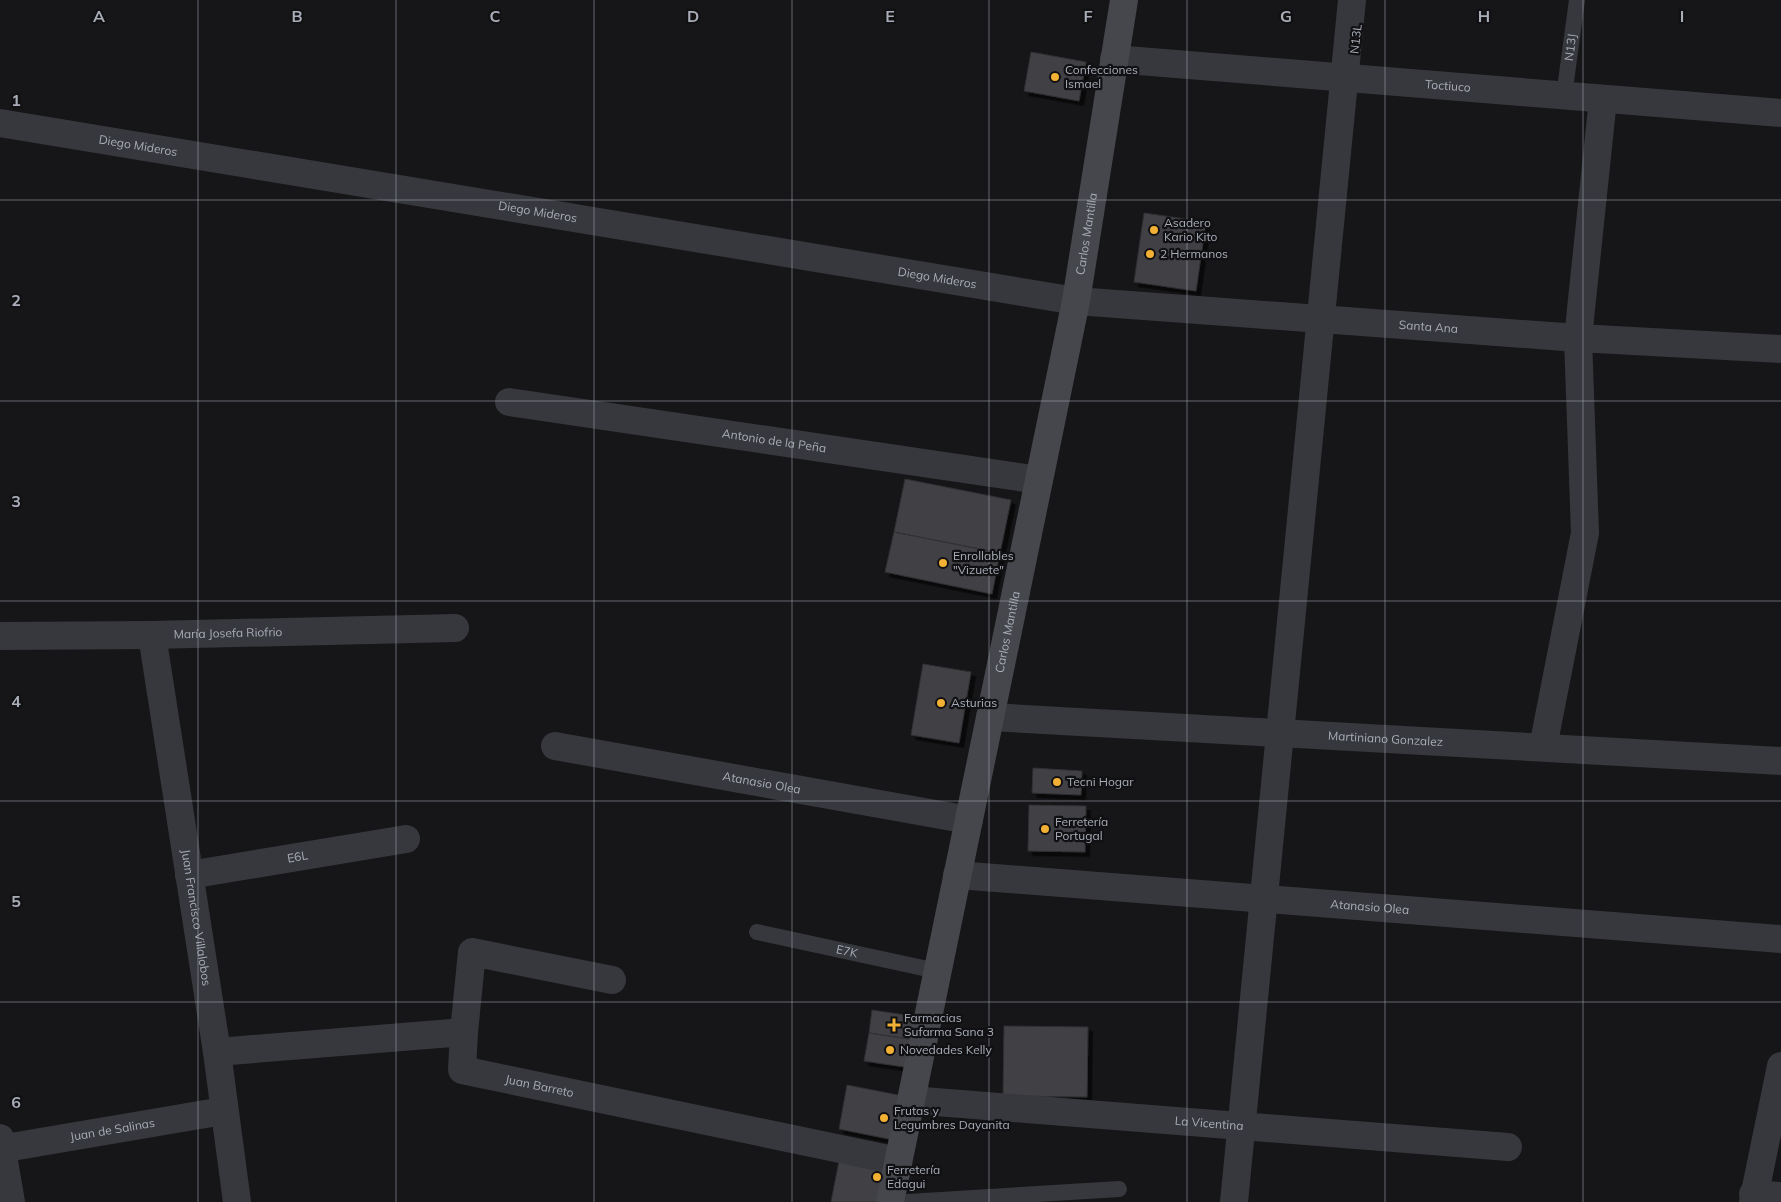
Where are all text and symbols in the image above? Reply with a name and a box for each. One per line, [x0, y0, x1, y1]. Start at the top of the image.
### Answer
text: A [93, 6, 105, 26]
text: B [291, 6, 303, 26]
text: C [490, 6, 501, 26]
text: D [687, 6, 699, 26]
text: E [885, 6, 895, 26]
text: F [1083, 6, 1093, 26]
text: G [1280, 6, 1292, 26]
text: H [1478, 6, 1490, 26]
text: I [1680, 6, 1684, 26]
street label: N13L [1346, 23, 1365, 55]
street label: N13J [1561, 33, 1579, 62]
place label: Confecciones Ismael [1065, 62, 1138, 91]
marker: Confecciones Ismael [1049, 71, 1061, 83]
street label: Toctiuco [1424, 76, 1472, 95]
text: 1 [11, 90, 21, 110]
street label: Diego Mideros [98, 131, 179, 159]
street label: Carlos Mantilla [1072, 192, 1100, 276]
street label: Diego Mideros [497, 198, 578, 225]
place label: Asadero Kario Kito [1164, 215, 1218, 244]
marker: Asadero Kario Kito [1148, 224, 1160, 236]
place label: 2 Hermanos [1160, 246, 1228, 261]
marker: 2 Hermanos [1144, 248, 1156, 260]
street label: Diego Mideros [897, 264, 978, 291]
text: 2 [11, 290, 21, 310]
street label: Santa Ana [1398, 317, 1459, 336]
street label: Antonio de la Peña [721, 425, 827, 456]
text: 3 [11, 491, 21, 511]
place label: Enrollables "Vizuete" [953, 548, 1014, 577]
marker: Enrollables "Vizuete" [937, 557, 949, 569]
street label: Carlos Mantilla [991, 590, 1023, 674]
street label: María Josefa Riofrio [173, 624, 283, 641]
text: 4 [11, 691, 21, 711]
place label: Asturias [951, 695, 997, 710]
marker: Asturias [935, 697, 947, 709]
street label: Martiniano Gonzalez [1328, 728, 1443, 749]
street label: Atanasio Olea [722, 768, 802, 797]
place label: Tecni Hogar [1067, 774, 1134, 789]
marker: Tecni Hogar [1051, 776, 1063, 788]
place label: Ferretería Portugal [1055, 814, 1108, 843]
marker: Ferretería Portugal [1039, 823, 1051, 835]
street label: E6L [286, 847, 309, 866]
street label: Juan Francisco Villalobos [179, 848, 215, 987]
text: 5 [11, 891, 21, 911]
street label: Atanasio Olea [1330, 896, 1410, 917]
street label: E7K [835, 941, 860, 961]
place label: Farmacias Sufarma Sana 3 [904, 1010, 994, 1039]
marker: Farmacias Sufarma Sana 3 [888, 1019, 900, 1031]
place label: Novedades Kelly [900, 1042, 992, 1057]
marker: Novedades Kelly [884, 1044, 896, 1056]
street label: Juan Barreto [504, 1071, 575, 1100]
text: 6 [11, 1092, 21, 1112]
place label: Frutas y Legumbres Dayanita [894, 1103, 1010, 1132]
marker: Frutas y Legumbres Dayanita [878, 1112, 890, 1124]
street label: La Vicentina [1174, 1113, 1244, 1133]
street label: Juan de Salinas [69, 1115, 156, 1144]
place label: Ferretería Edagui [887, 1162, 940, 1191]
marker: Ferretería Edagui [871, 1171, 883, 1183]

